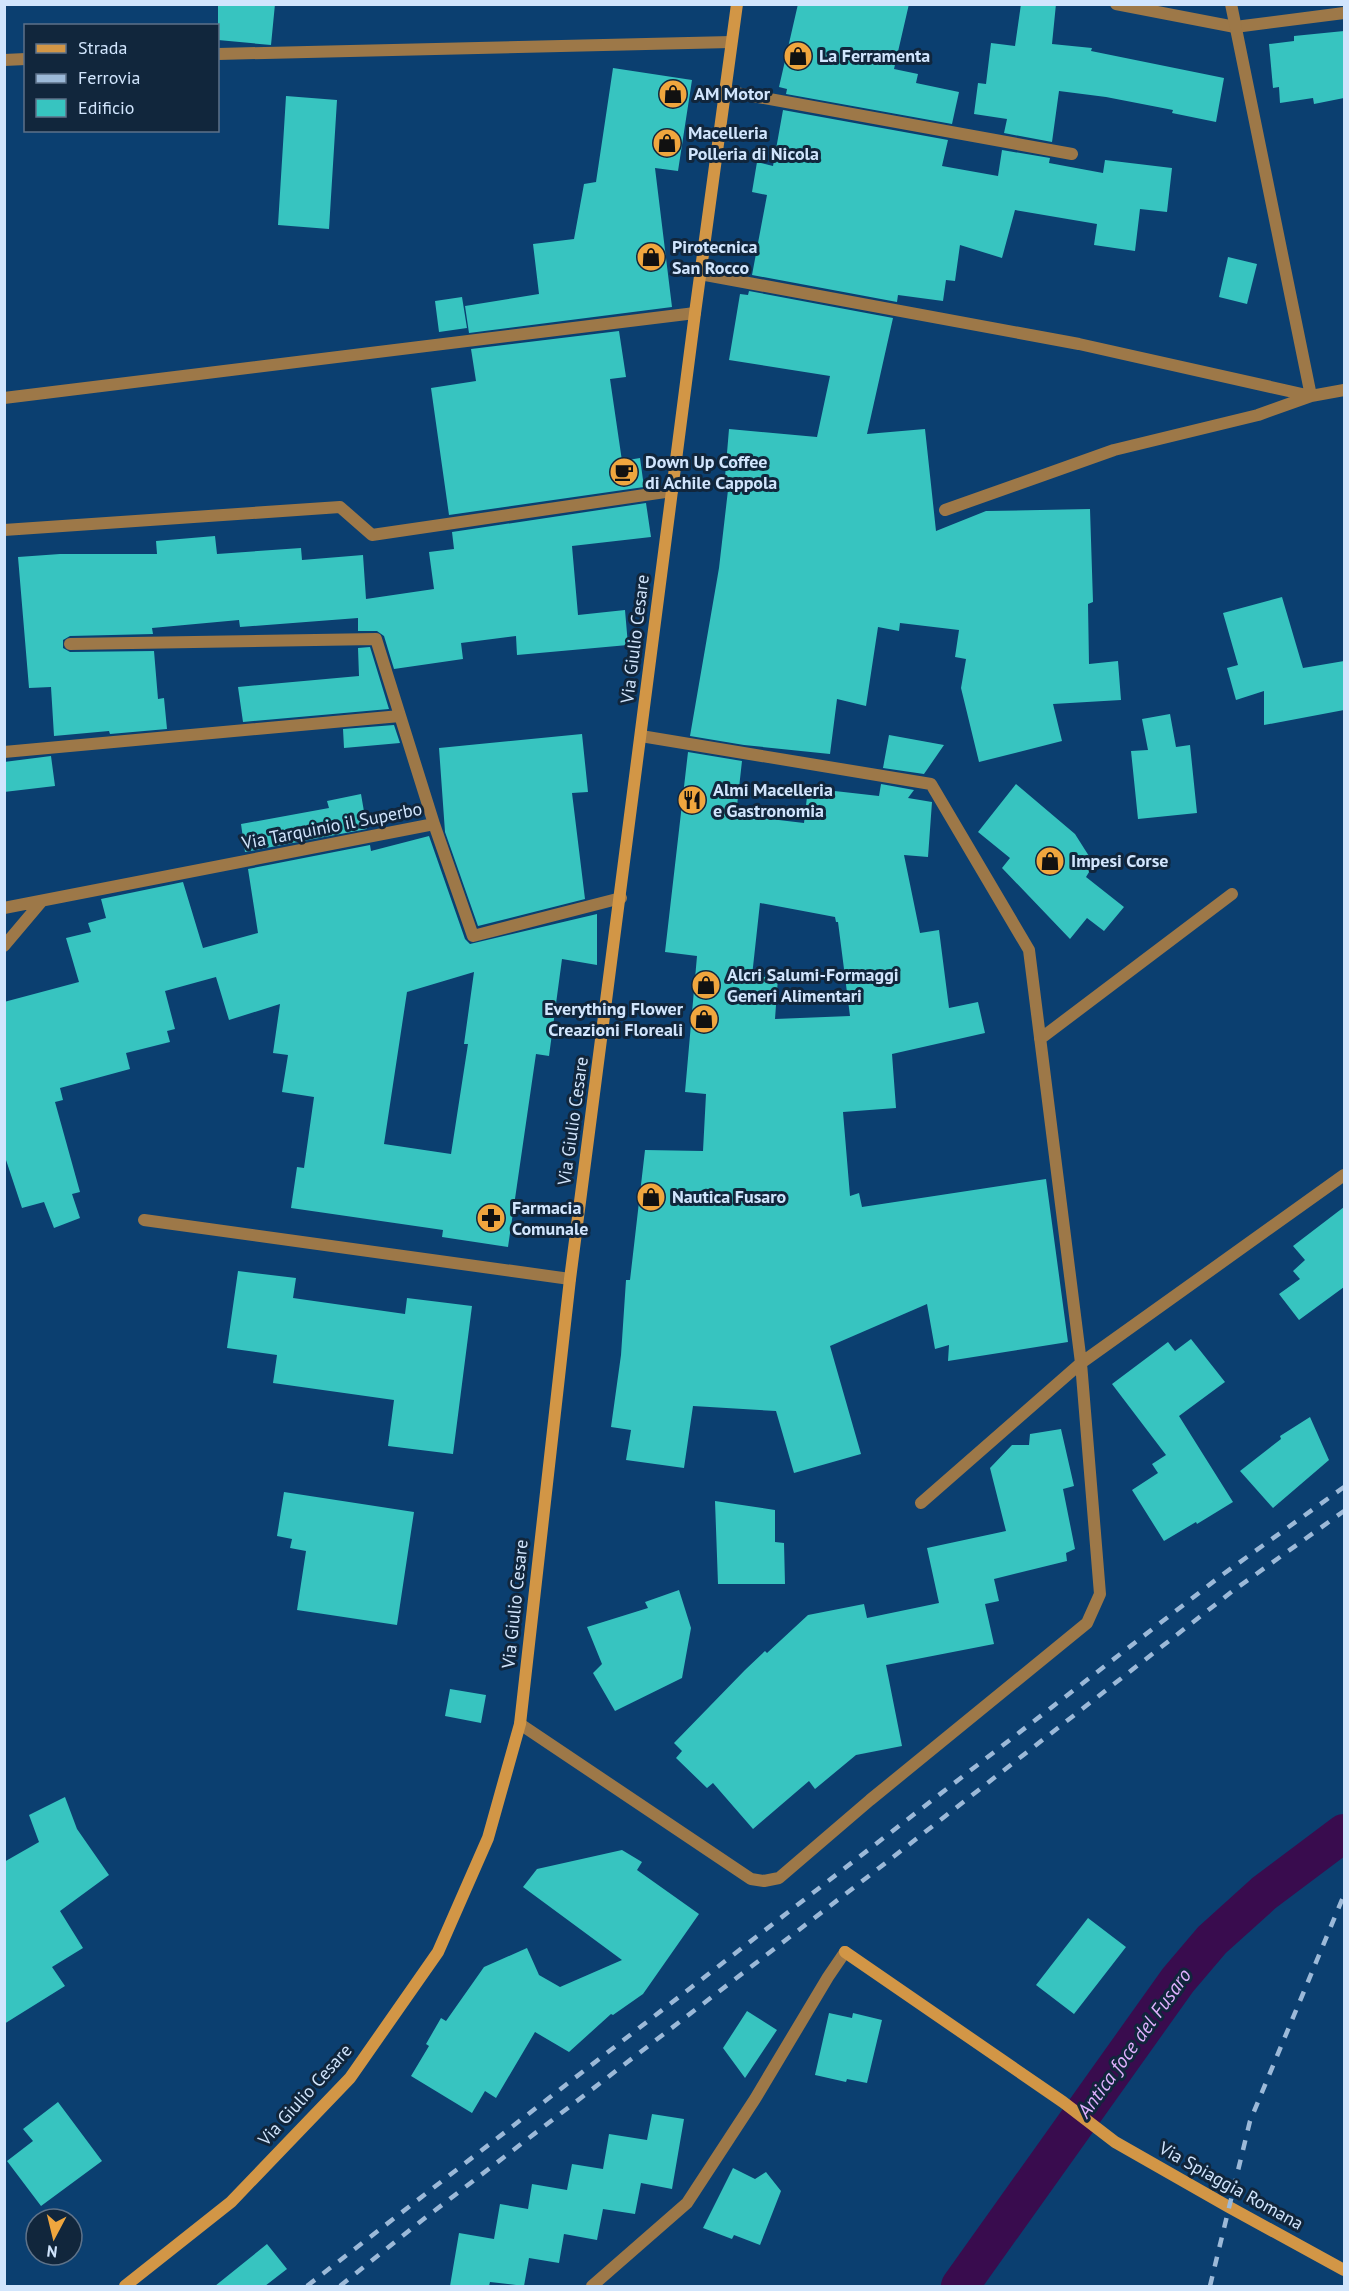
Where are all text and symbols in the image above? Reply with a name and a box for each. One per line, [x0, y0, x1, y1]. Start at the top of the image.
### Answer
legend [24, 24, 219, 132]
text: Strada [78, 36, 127, 59]
shop icon: La Ferramenta [782, 40, 814, 72]
place label: La Ferramenta [819, 44, 930, 67]
text: Ferrovia [78, 66, 141, 89]
shop icon: AM Motor [657, 78, 689, 110]
place label: AM Motor [694, 82, 771, 105]
text: Edificio [78, 96, 134, 119]
place label: Macelleria Polleria di Nicola [688, 121, 819, 165]
shop icon: Macelleria Polleria di Nicola [651, 127, 683, 159]
place label: Pirotecnica San Rocco [672, 235, 758, 279]
shop icon: Pirotecnica San Rocco [635, 241, 667, 273]
place label: Down Up Coffee di Achile Cappola [645, 450, 777, 494]
cafe icon: Down Up Coffee di Achile Cappola [608, 456, 640, 488]
street label: Via Giulio Cesare [615, 573, 654, 706]
place label: Almi Macelleria e Gastronomia [713, 778, 833, 822]
restaurant icon: Almi Macelleria e Gastronomia [676, 784, 708, 816]
street label: Via Tarquinio il Superbo [239, 797, 424, 854]
shop icon: Impesi Corse [1034, 845, 1066, 877]
place label: Impesi Corse [1071, 849, 1168, 872]
place label: Alcri Salumi-Formaggi Generi Alimentari [727, 963, 899, 1007]
shop icon: Alcri Salumi-Formaggi Generi Alimentari [690, 969, 722, 1001]
place label: Everything Flower Creazioni Floreali [544, 997, 684, 1041]
shop icon: Everything Flower Creazioni Floreali [688, 1003, 720, 1035]
street label: Via Giulio Cesare [552, 1055, 593, 1188]
shop icon: Nautica Fusaro [635, 1181, 667, 1213]
place label: Nautica Fusaro [672, 1185, 787, 1208]
place label: Farmacia Comunale [512, 1196, 588, 1240]
pharmacy icon: Farmacia Comunale [475, 1202, 507, 1234]
street label: Via Giulio Cesare [496, 1538, 533, 1671]
water label: Antica foce del Fusaro [1070, 1963, 1197, 2124]
street label: Via Giulio Cesare [252, 2039, 356, 2151]
street label: Via Spiaggia Romana [1154, 2136, 1307, 2235]
north arrow [24, 2207, 84, 2267]
text: N [46, 2241, 59, 2262]

